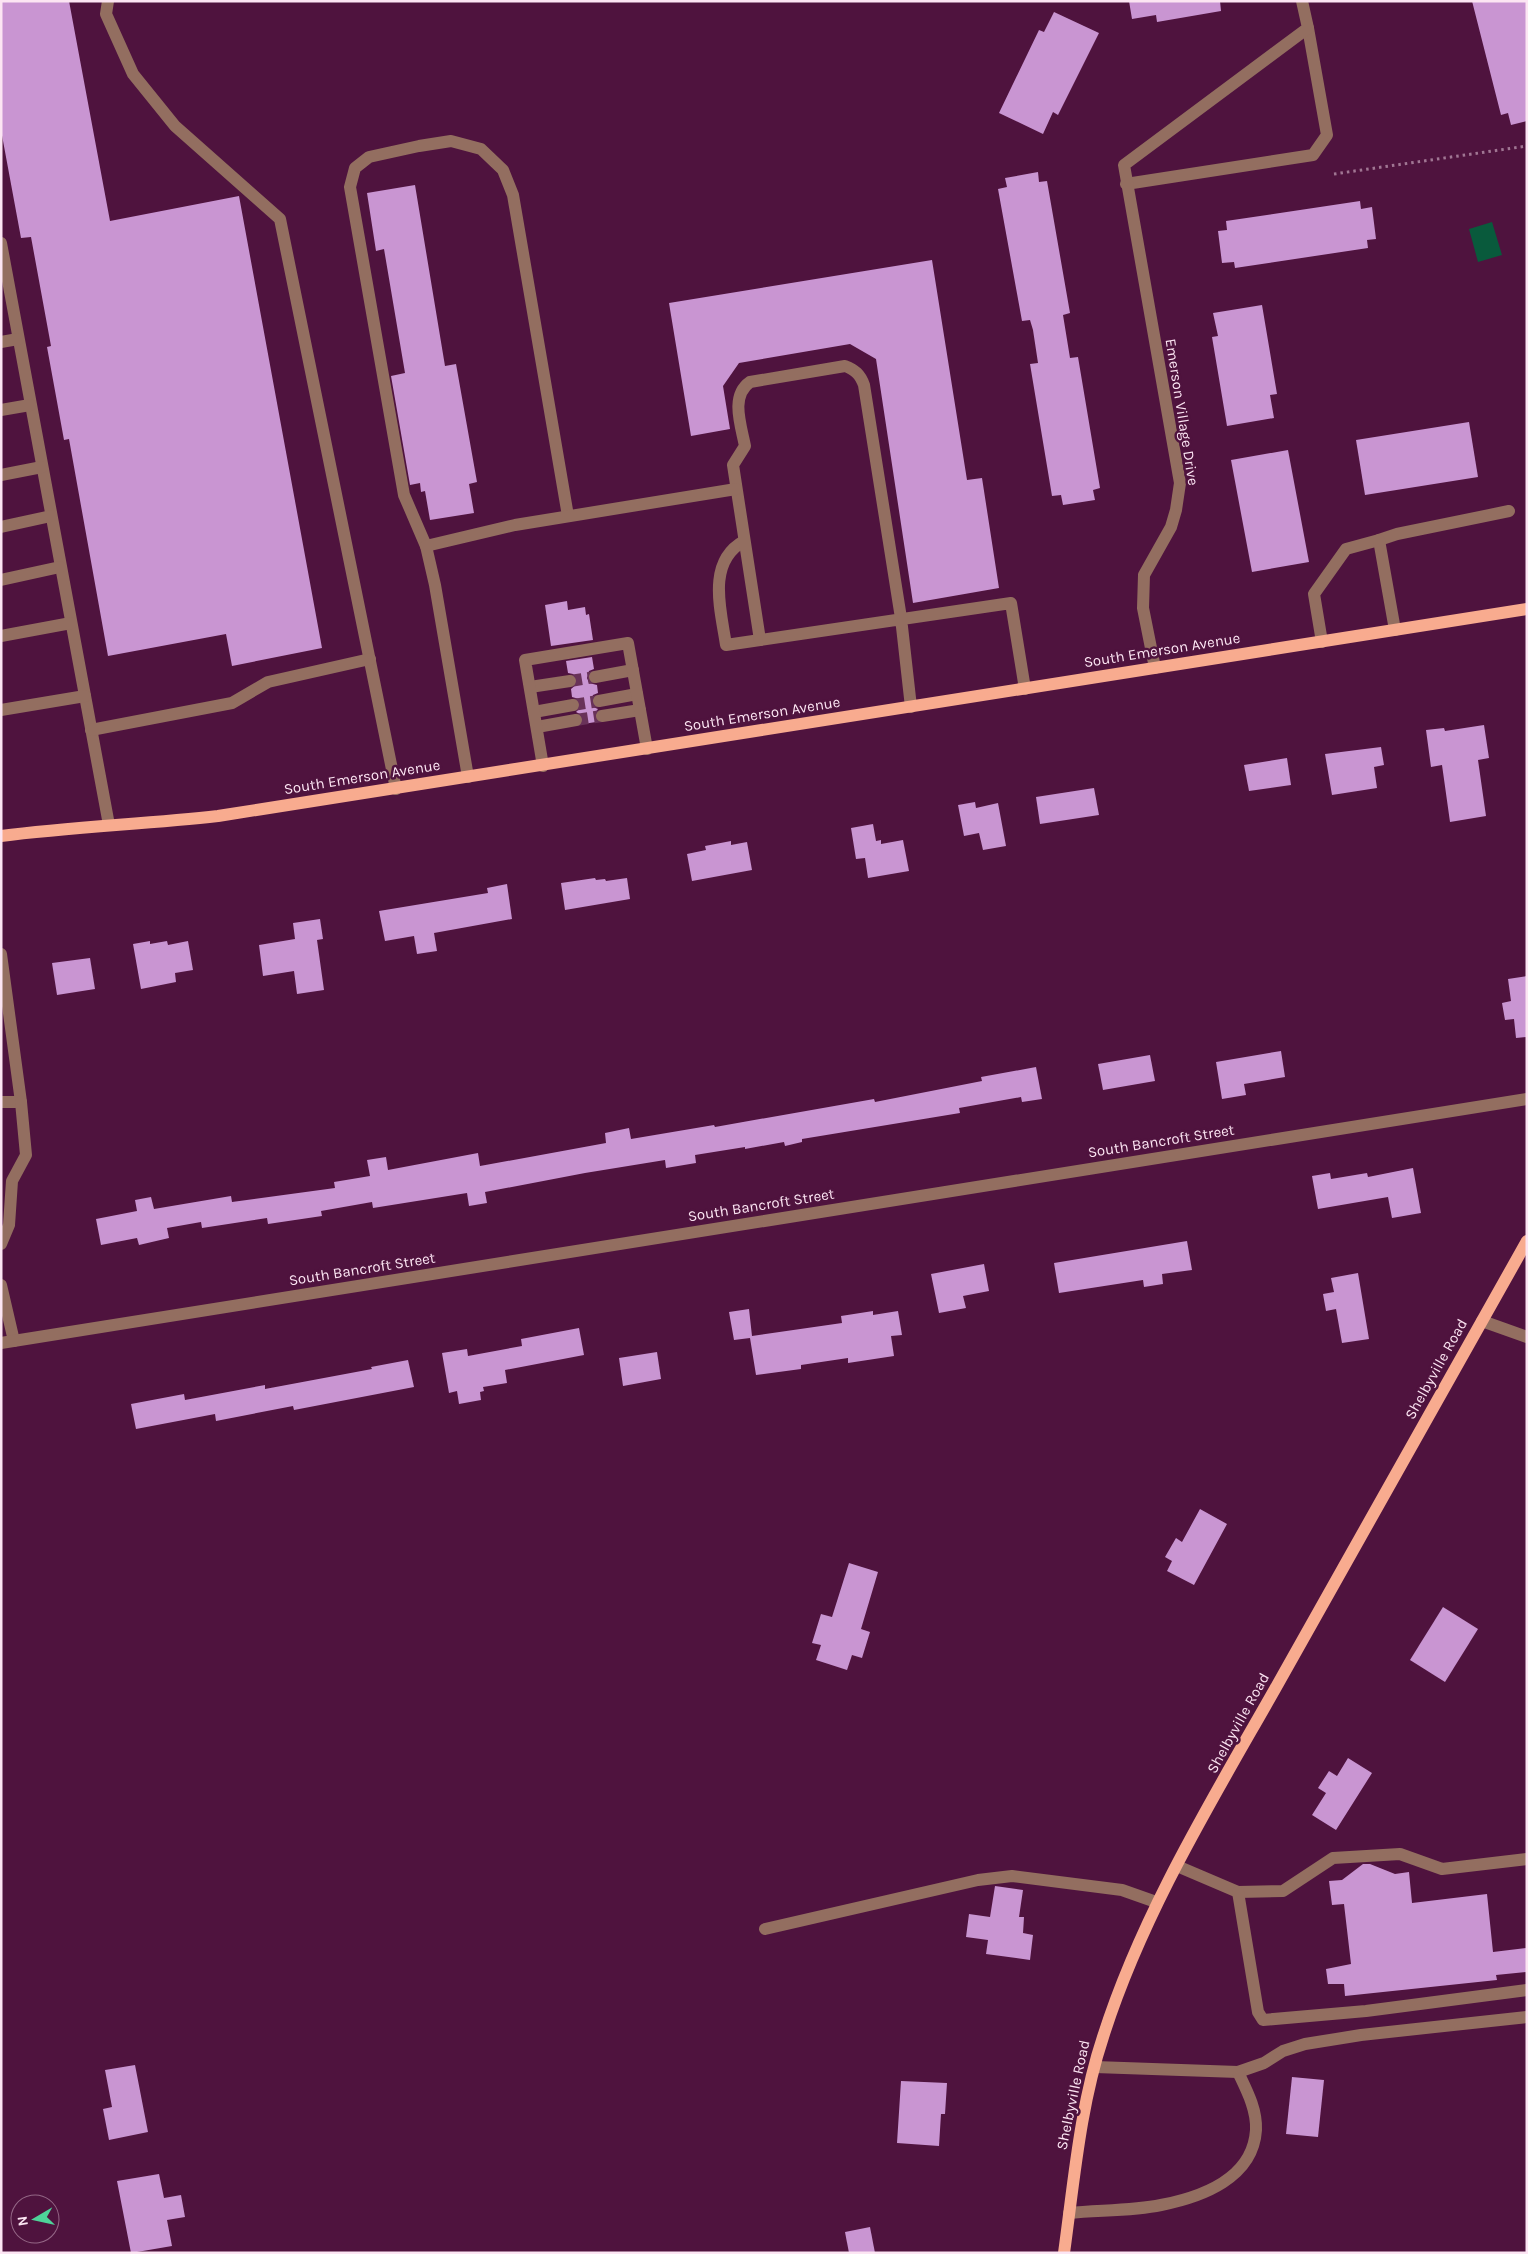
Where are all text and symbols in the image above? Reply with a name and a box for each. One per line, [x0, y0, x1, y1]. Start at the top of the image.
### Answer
street label: Emerson Village Drive [1161, 337, 1203, 487]
street label: South Emerson Avenue [1082, 629, 1242, 671]
street label: South Emerson Avenue [682, 693, 842, 735]
street label: South Emerson Avenue [282, 756, 442, 798]
street label: South Bancroft Street [1086, 1120, 1236, 1161]
street label: South Bancroft Street [686, 1184, 836, 1225]
street label: South Bancroft Street [287, 1248, 437, 1289]
street label: Shelbyville Road [1401, 1316, 1471, 1422]
street label: Shelbyville Road [1203, 1670, 1273, 1776]
street label: Shelbyville Road [1053, 2038, 1093, 2152]
north arrow [10, 2194, 60, 2244]
text: N [13, 2215, 32, 2227]

